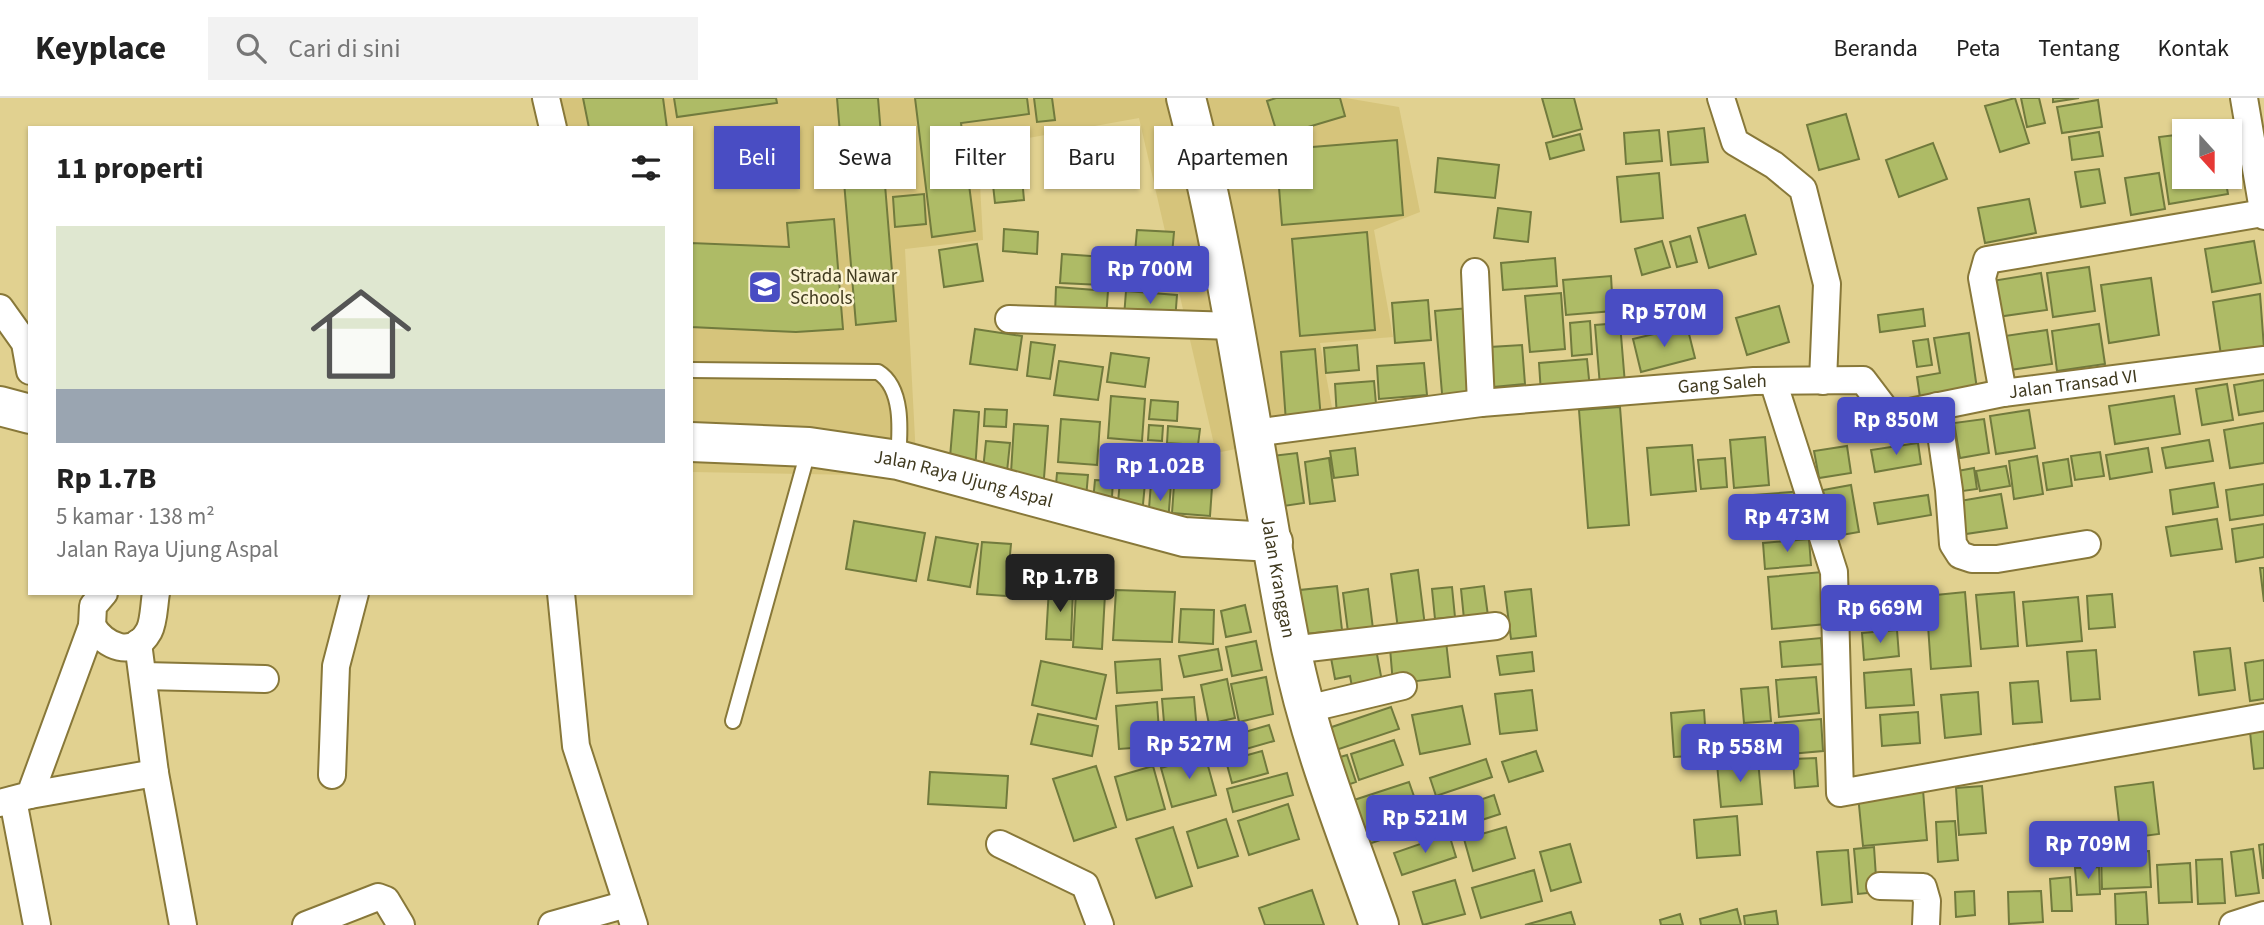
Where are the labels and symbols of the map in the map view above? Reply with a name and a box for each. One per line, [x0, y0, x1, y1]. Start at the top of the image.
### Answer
north arrow [2172, 119, 2242, 189]
pin: Rp 700M [1085, 246, 1215, 306]
place label: Strada Nawar Schools [790, 263, 898, 312]
school or university icon: Strada Nawar Schools [746, 268, 784, 306]
pin: Rp 570M [1599, 289, 1729, 349]
street label: Jalan Transad VI [2007, 363, 2139, 406]
street label: Gang Saleh [1677, 367, 1767, 401]
pin: Rp 850M [1831, 398, 1961, 457]
street label: Jalan Raya Ujung Aspal [872, 443, 1056, 515]
pin: Rp 1.02B [1088, 444, 1232, 503]
pin: Rp 473M [1722, 494, 1852, 554]
street label: Jalan Kranggan [1254, 514, 1302, 640]
pin: Rp 1.7B [995, 554, 1125, 614]
pin: Rp 669M [1815, 586, 1945, 645]
pin: Rp 527M [1124, 722, 1254, 781]
pin: Rp 558M [1675, 724, 1805, 784]
pin: Rp 521M [1360, 796, 1490, 855]
pin: Rp 709M [2023, 822, 2153, 881]

